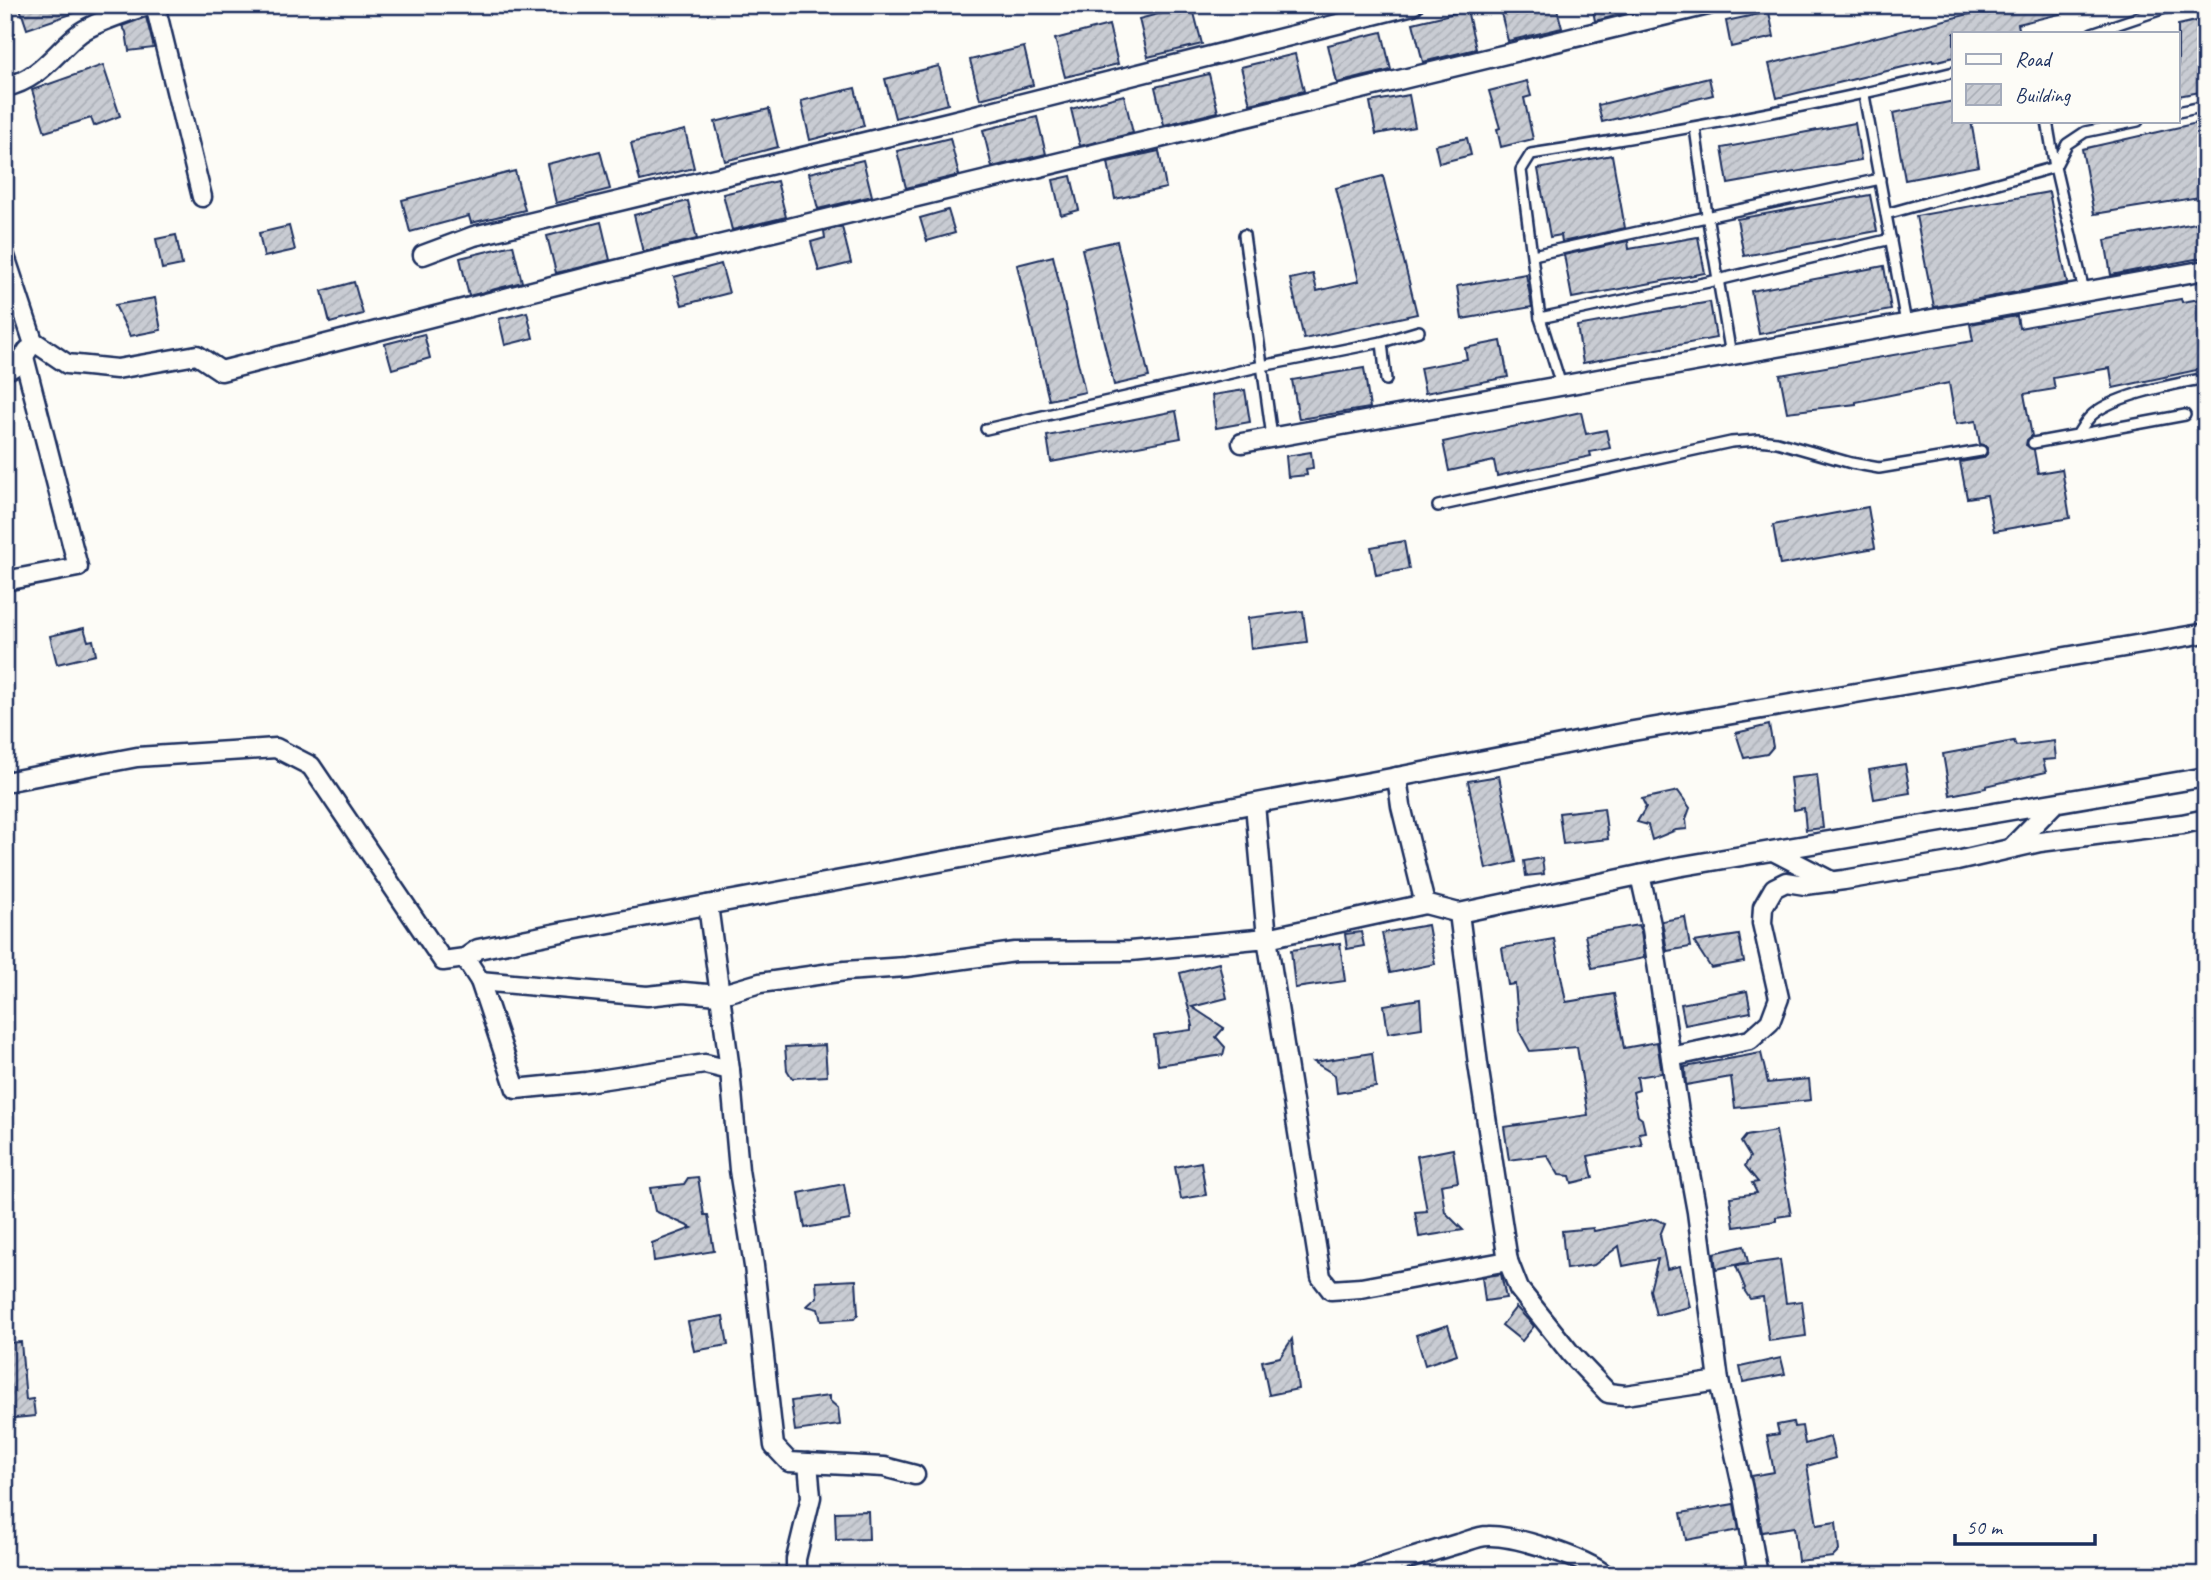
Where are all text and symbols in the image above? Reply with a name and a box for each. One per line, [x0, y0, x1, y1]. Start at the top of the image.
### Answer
legend [1952, 32, 2180, 122]
text: Road [2015, 46, 2054, 72]
text: Building [2015, 82, 2072, 108]
scale bar [1955, 1503, 2096, 1547]
text: 50 m [1966, 1514, 2004, 1540]

